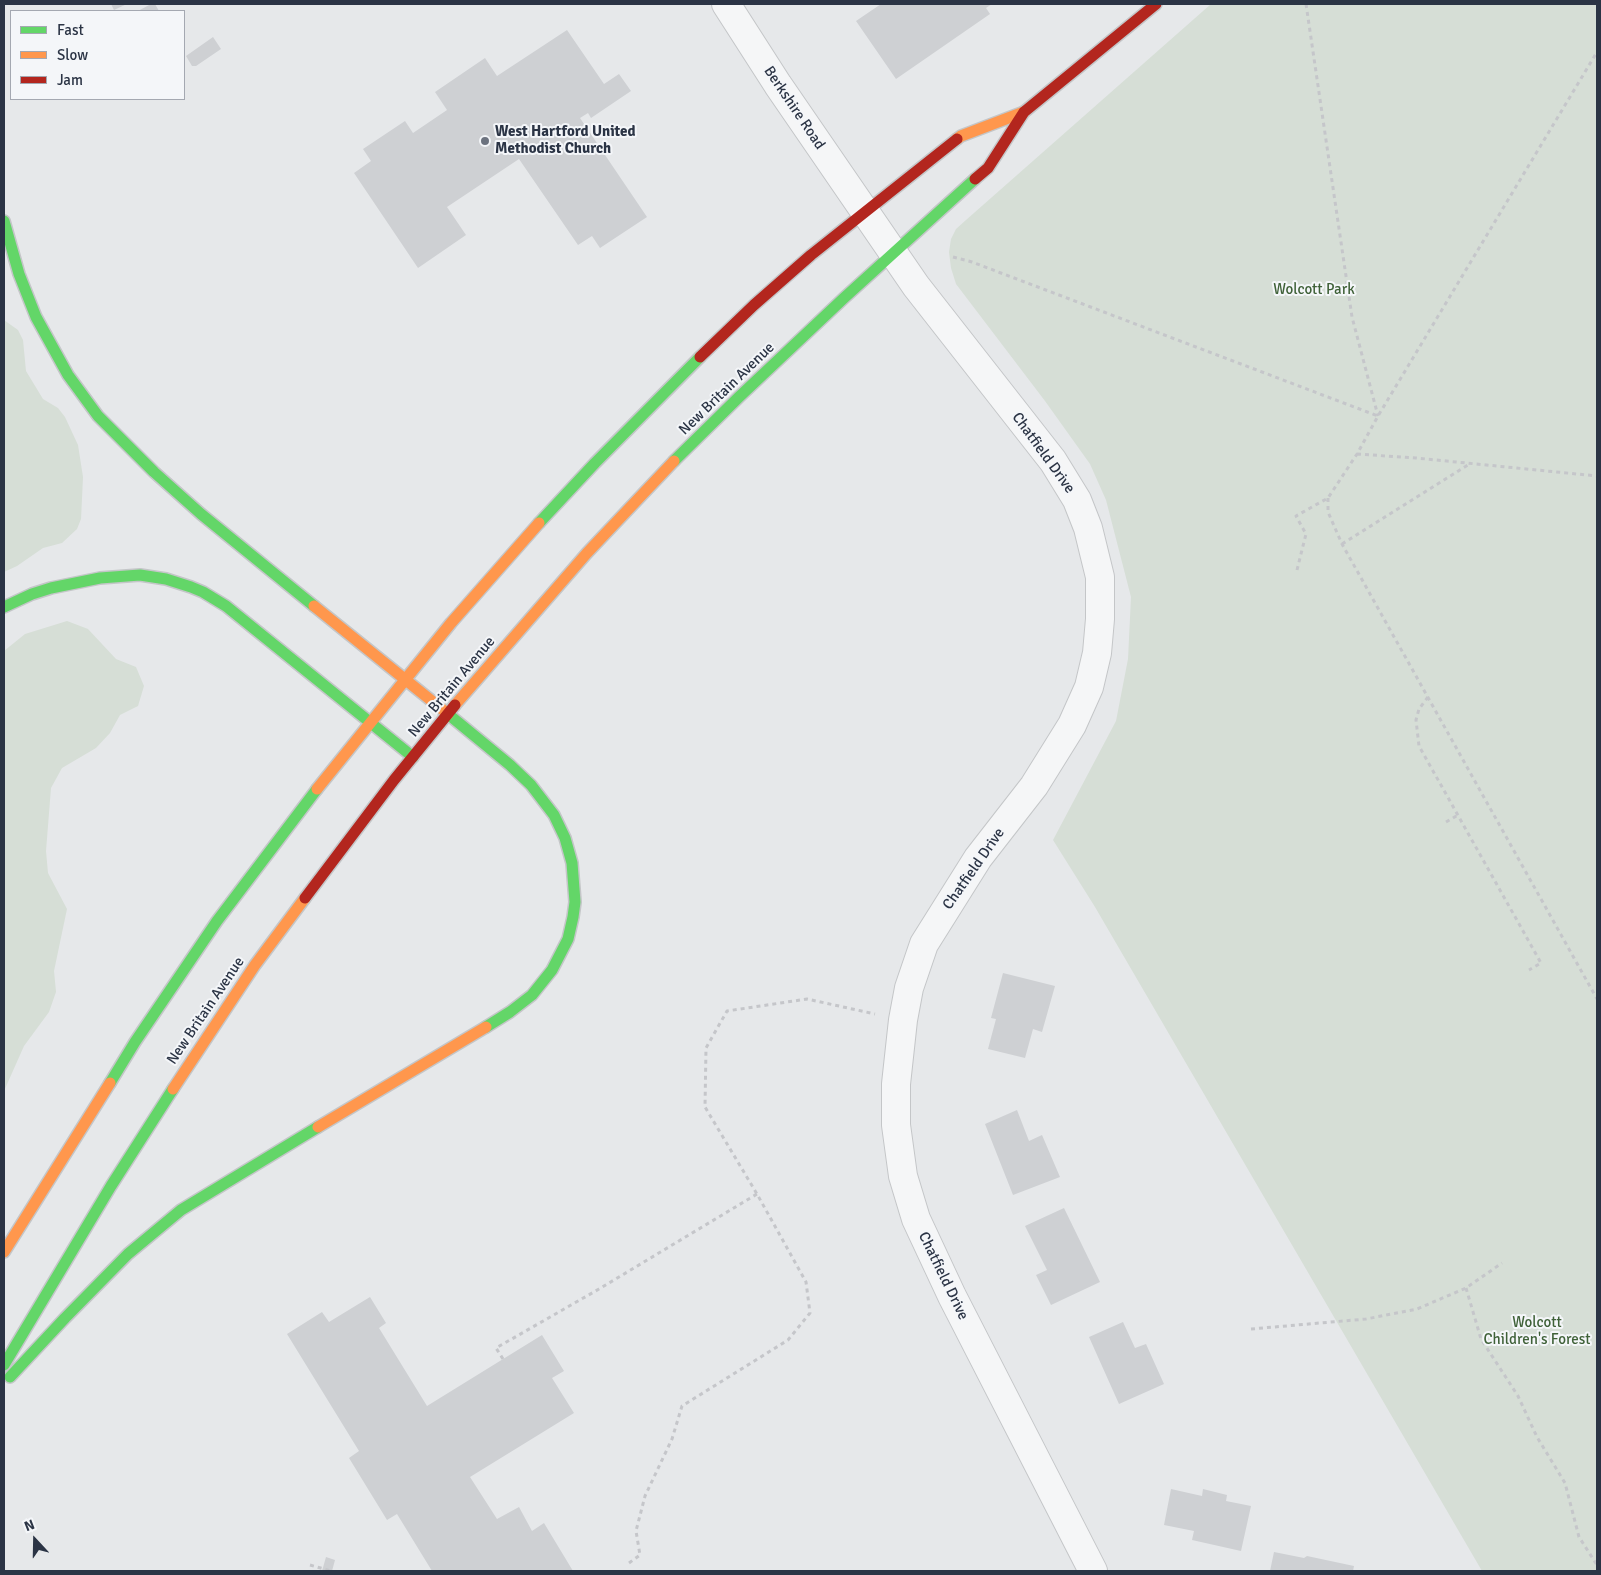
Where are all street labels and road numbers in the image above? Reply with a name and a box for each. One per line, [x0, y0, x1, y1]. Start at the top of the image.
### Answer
street label: Berkshire Road [760, 63, 828, 153]
street label: New Britain Avenue [676, 339, 778, 439]
street label: Chatfield Drive [1008, 409, 1078, 497]
street label: New Britain Avenue [405, 633, 499, 741]
street label: Chatfield Drive [939, 825, 1009, 913]
street label: New Britain Avenue [163, 954, 249, 1068]
street label: Chatfield Drive [914, 1229, 972, 1323]

